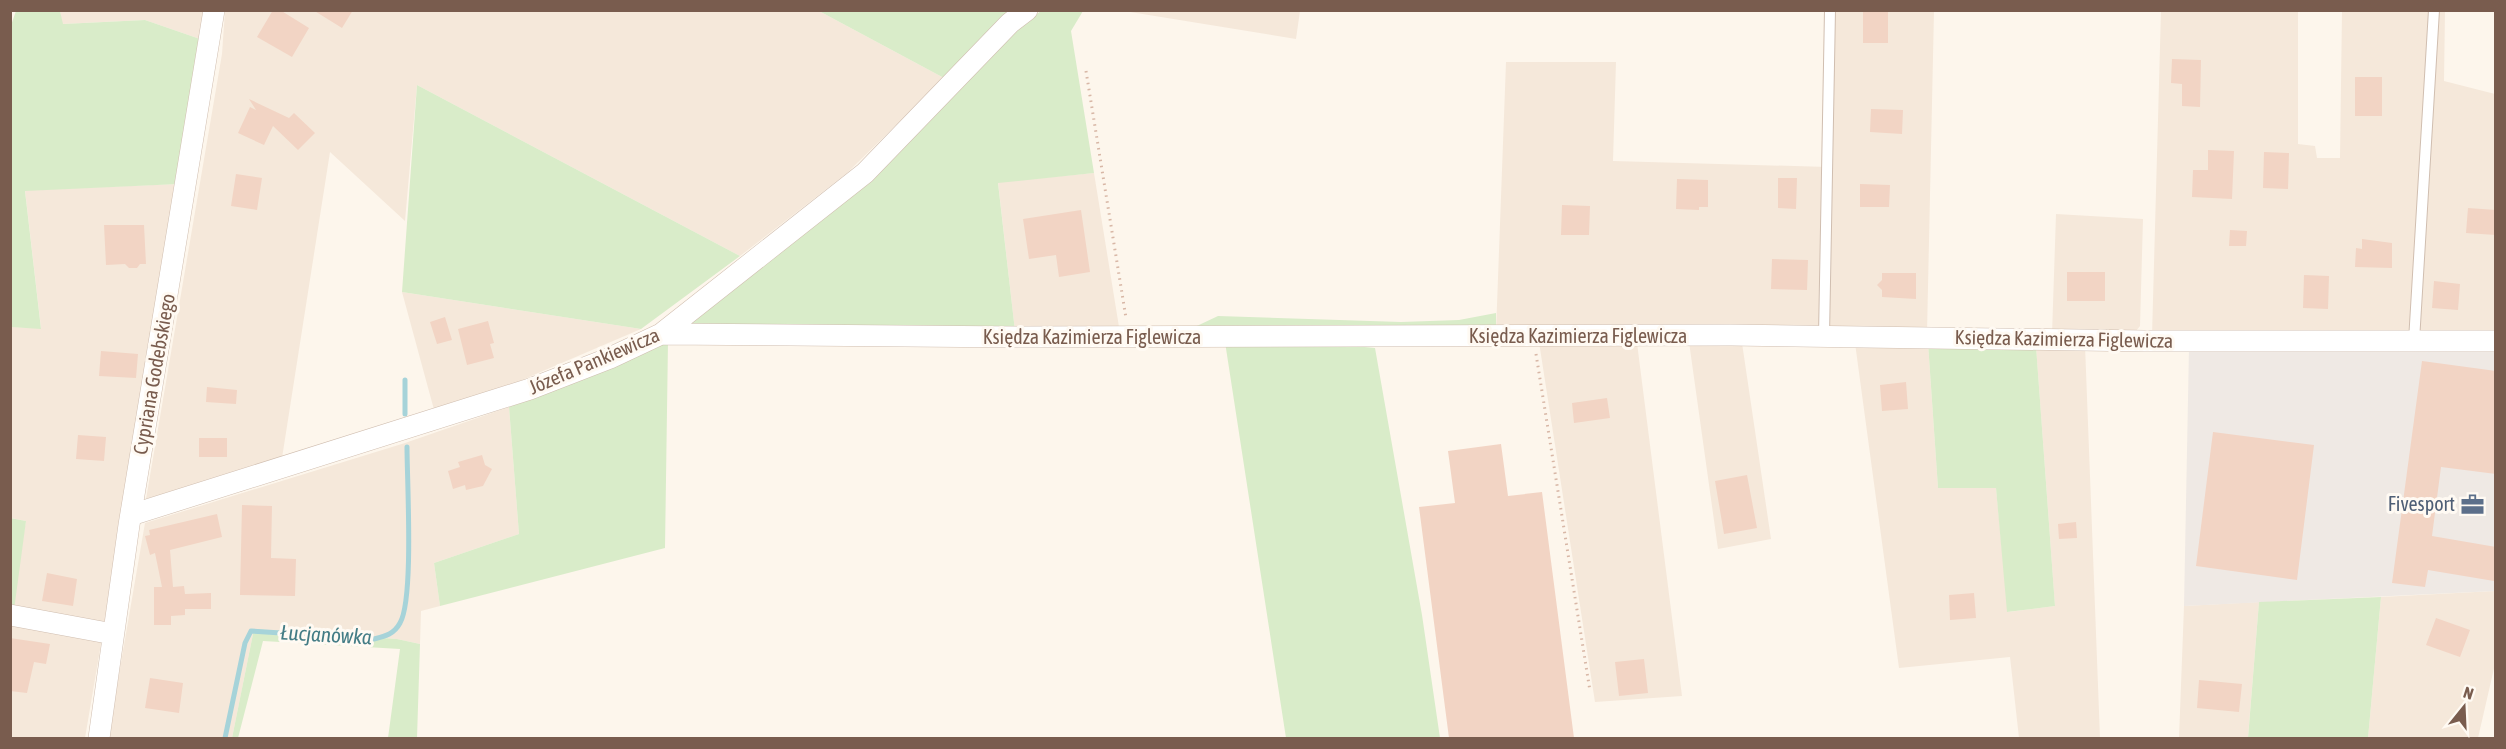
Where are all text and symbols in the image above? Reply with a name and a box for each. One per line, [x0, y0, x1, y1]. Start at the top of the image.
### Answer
street label: Cypriana Godebskiego [128, 292, 179, 456]
street label: Józefa Pankiewicza [525, 323, 663, 398]
street label: Księdza Kazimierza Figlewicza [1469, 324, 1687, 347]
street label: Księdza Kazimierza Figlewicza [983, 325, 1201, 348]
street label: Księdza Kazimierza Figlewicza [1955, 325, 2173, 352]
office icon: Fivesport [2460, 491, 2486, 517]
place label: Fivesport [2388, 492, 2455, 515]
water label: Łucjanówka [280, 620, 373, 648]
north arrow [2434, 677, 2494, 737]
text: N [2461, 683, 2476, 703]

